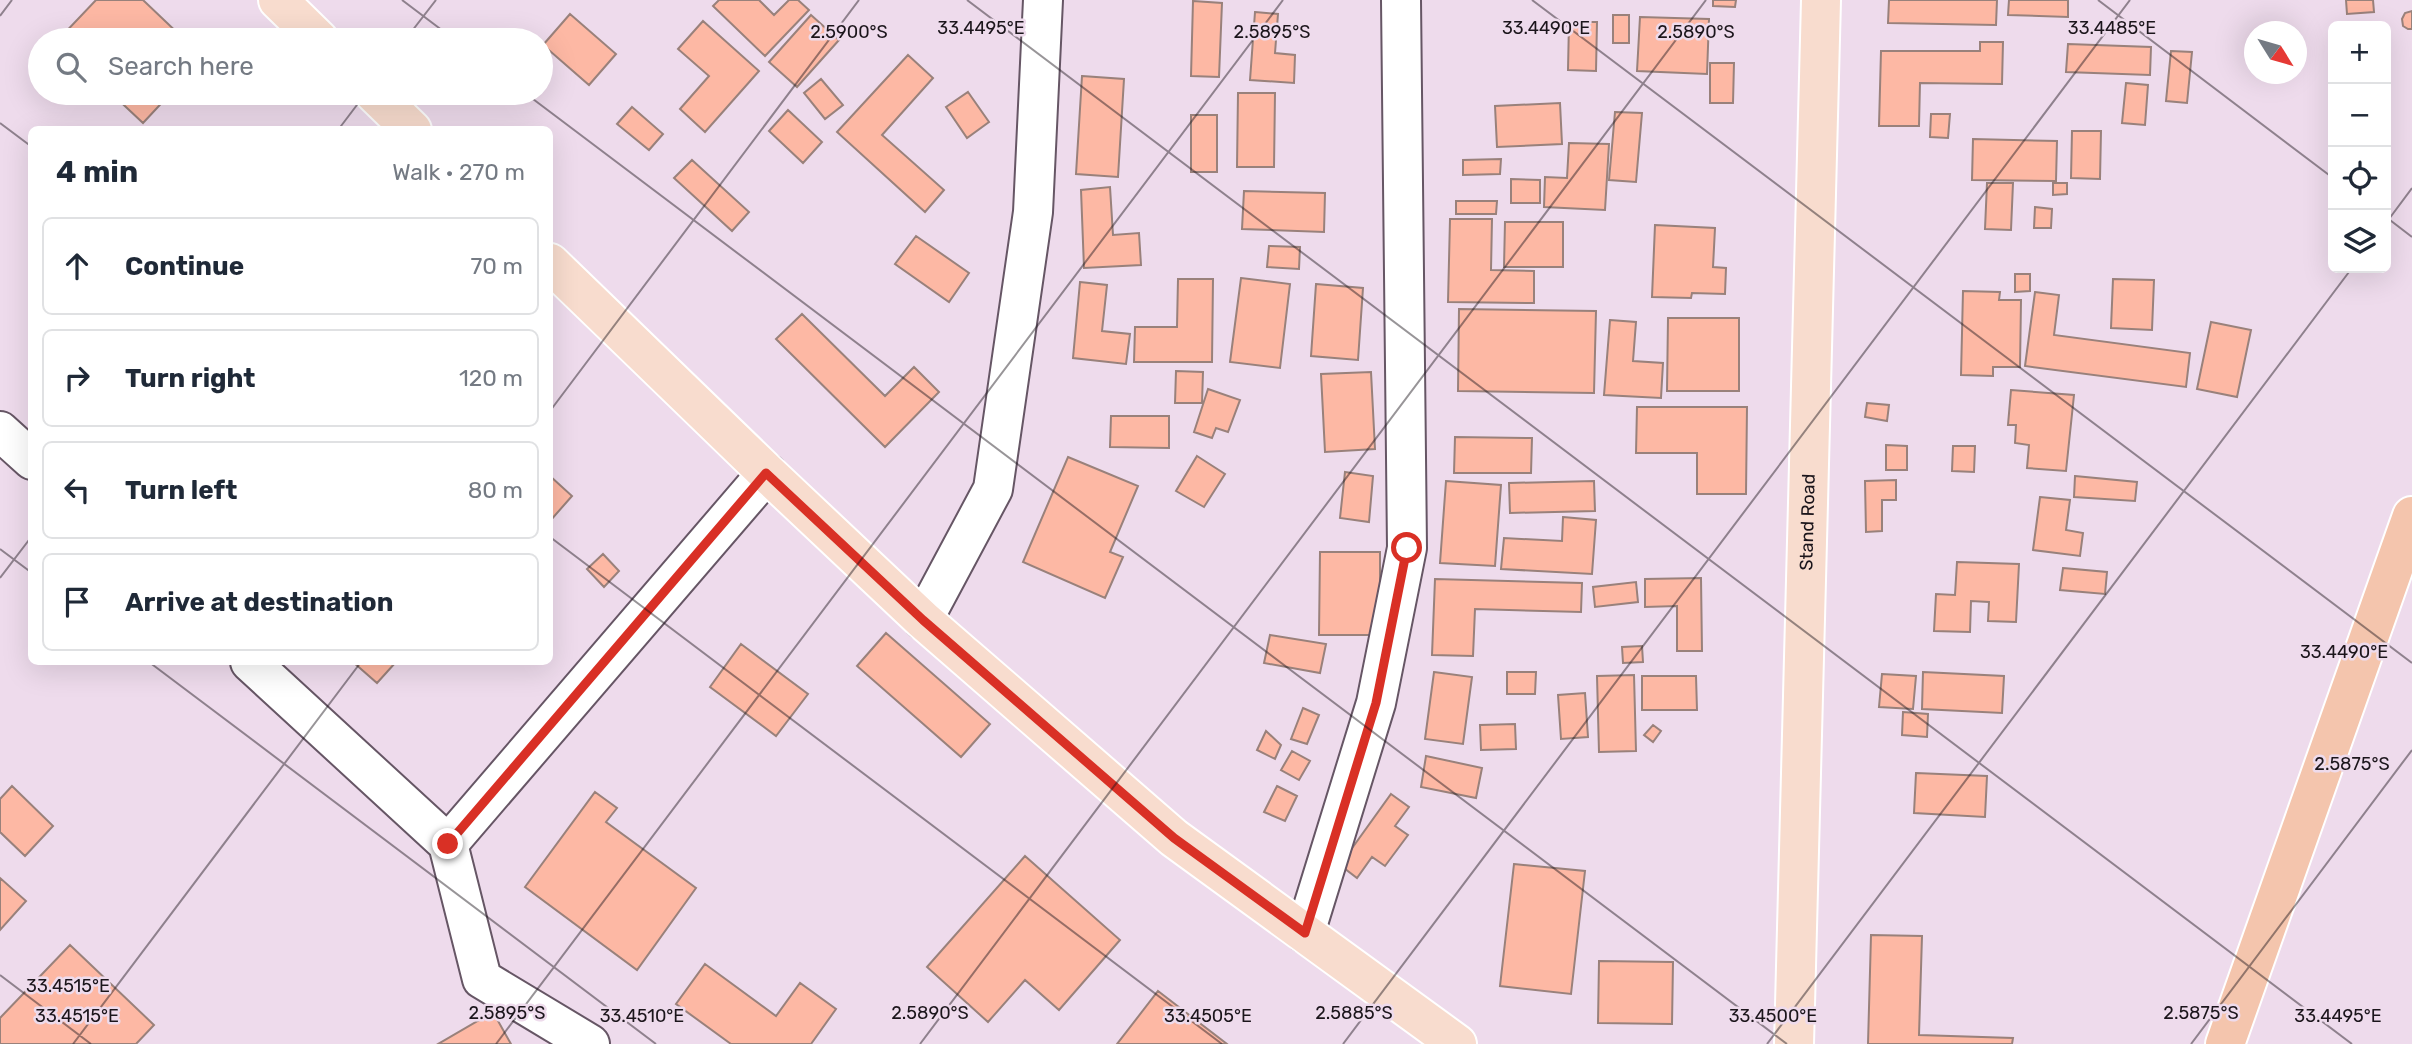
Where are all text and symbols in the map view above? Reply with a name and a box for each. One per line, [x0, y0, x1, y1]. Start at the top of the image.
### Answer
text: 33.4495°E [937, 17, 1025, 39]
text: 33.4490°E [1502, 17, 1590, 39]
text: 33.4485°E [2068, 17, 2156, 39]
text: 2.5900°S [810, 21, 888, 43]
text: 2.5895°S [1234, 21, 1310, 43]
text: 2.5890°S [1657, 21, 1735, 43]
north arrow [2244, 21, 2307, 84]
map controls [2328, 21, 2391, 273]
button: + [2328, 21, 2391, 84]
search box [28, 28, 553, 105]
icon: search [52, 48, 90, 86]
text: Search here [108, 51, 254, 82]
button: − [2328, 84, 2391, 147]
button: locate [2328, 147, 2391, 210]
text: 4 min [56, 154, 138, 190]
text: Walk · 270 m [392, 158, 525, 186]
button: layers [2328, 210, 2391, 273]
icon: ahead [58, 247, 96, 285]
text: Continue [125, 251, 244, 282]
text: 70 m [471, 252, 523, 280]
icon: right [58, 359, 96, 397]
text: Turn right [125, 363, 255, 394]
text: 120 m [459, 364, 523, 392]
icon: left [58, 471, 96, 509]
street label: Stand Road [1795, 473, 1820, 571]
text: Turn left [125, 475, 237, 506]
text: 80 m [468, 476, 523, 504]
route start [1391, 532, 1422, 563]
icon: arrive [58, 583, 96, 621]
text: Arrive at destination [125, 587, 393, 618]
text: 33.4490°E [2300, 641, 2388, 663]
text: 2.5875°S [2314, 753, 2390, 775]
route end [432, 828, 463, 859]
text: 33.4515°E [26, 975, 110, 997]
text: 2.5895°S [469, 1002, 545, 1024]
text: 2.5890°S [891, 1002, 969, 1024]
text: 2.5885°S [1315, 1002, 1393, 1024]
text: 2.5875°S [2163, 1002, 2239, 1024]
text: 33.4515°E [35, 1005, 119, 1027]
text: 33.4510°E [600, 1005, 684, 1027]
text: 33.4505°E [1164, 1005, 1252, 1027]
text: 33.4500°E [1729, 1005, 1817, 1027]
text: 33.4495°E [2294, 1005, 2382, 1027]

